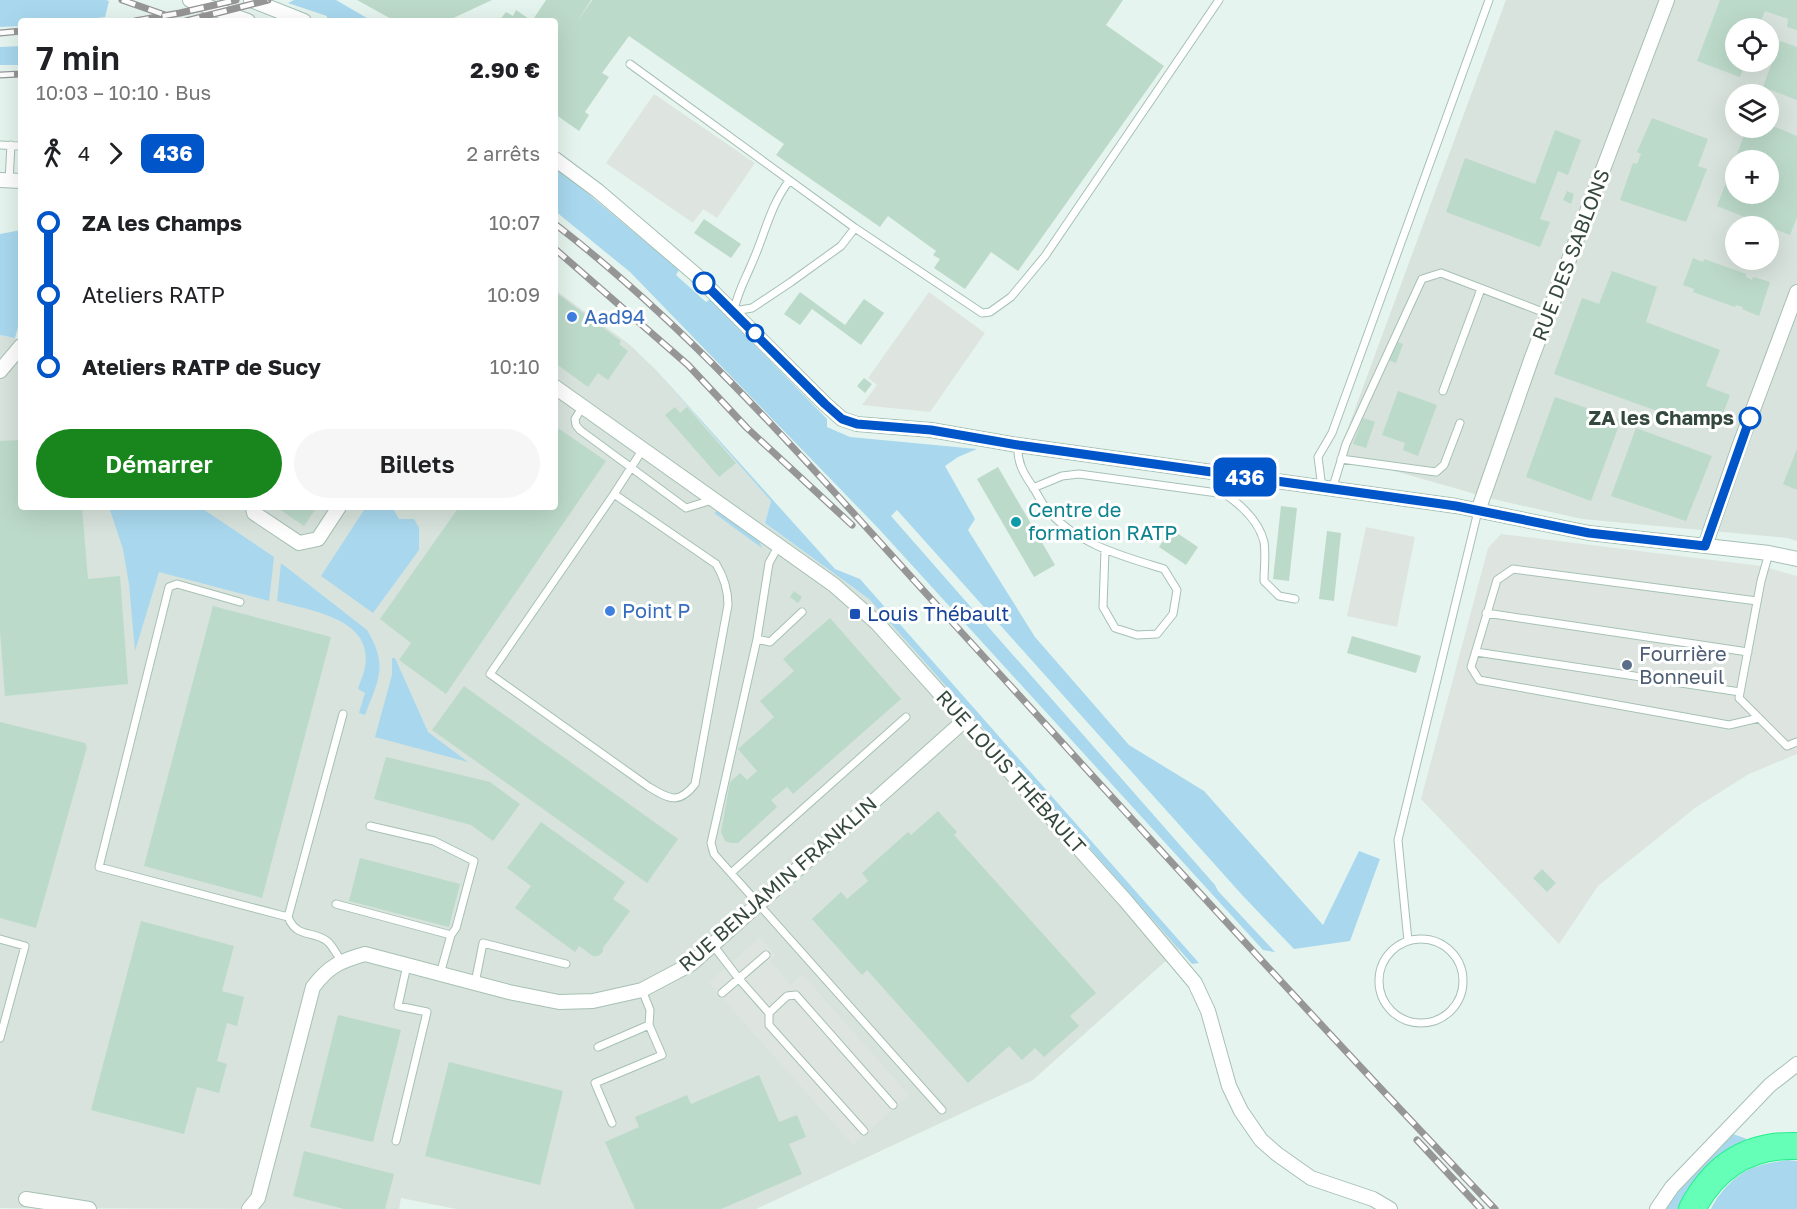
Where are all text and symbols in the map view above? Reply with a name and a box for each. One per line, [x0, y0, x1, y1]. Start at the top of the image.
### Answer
map controls [1725, 18, 1779, 270]
button: locate [1725, 18, 1779, 72]
text: 7 min [36, 38, 120, 77]
text: 2.90 € [470, 56, 540, 83]
text: 10:03 – 10:10 · Bus [36, 80, 211, 104]
button: layers [1725, 84, 1779, 138]
icon: walk [36, 137, 69, 170]
icon: forward [99, 137, 132, 170]
text: 436 [153, 140, 192, 166]
text: 4 [78, 141, 90, 165]
text: 2 arrêts [467, 141, 540, 165]
button: + [1725, 150, 1779, 204]
street label: RUE DES SABLONS [1526, 165, 1614, 344]
text: ZA les Champs [82, 209, 242, 236]
text: 10:07 [489, 210, 540, 234]
button: − [1725, 216, 1779, 270]
unlabelled marker [693, 272, 715, 294]
text: Ateliers RATP [82, 281, 225, 308]
text: 10:09 [487, 282, 540, 306]
place label: Aad94 [584, 304, 645, 328]
marker: Aad94 [565, 310, 579, 324]
unlabelled marker [746, 324, 764, 342]
text: Ateliers RATP de Sucy [82, 353, 321, 380]
text: 10:10 [490, 354, 540, 378]
place label: ZA les Champs [1589, 405, 1734, 429]
marker: ZA les Champs [1739, 407, 1761, 429]
button: Démarrer [36, 429, 282, 498]
button: Billets [294, 429, 540, 498]
line badge: 436 [1210, 458, 1280, 496]
text: 436 [1225, 464, 1265, 490]
place label: Centre de formation RATP [1028, 497, 1177, 544]
marker: Centre de formation RATP [1009, 515, 1023, 529]
place label: Point P [622, 598, 690, 622]
place label: Louis Thébault [867, 601, 1009, 625]
marker: Point P [603, 604, 617, 618]
marker: Louis Thébault [848, 607, 862, 621]
place label: Fourrière Bonneuil [1639, 641, 1727, 688]
marker: Fourrière Bonneuil [1620, 658, 1634, 672]
street label: RUE LOUIS THÉBAULT [932, 685, 1091, 858]
street label: RUE BENJAMIN FRANKLIN [673, 791, 881, 976]

